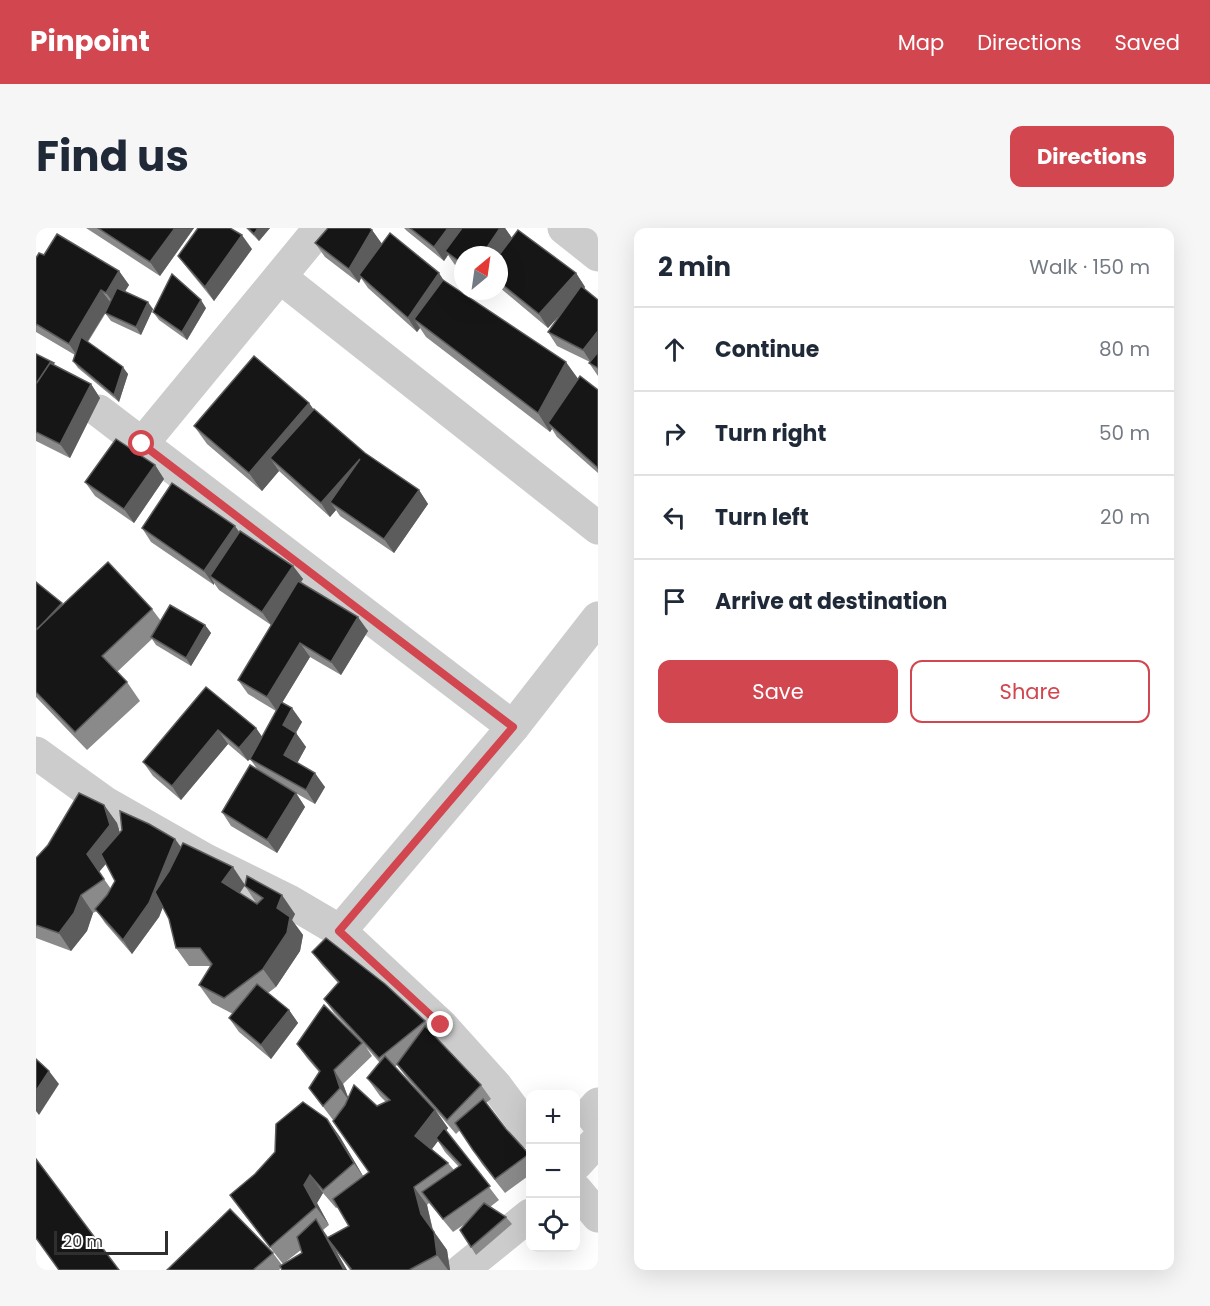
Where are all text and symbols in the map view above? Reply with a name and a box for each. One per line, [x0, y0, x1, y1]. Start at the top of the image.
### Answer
text: Pinpoint [30, 22, 150, 61]
text: Map [898, 28, 944, 57]
text: Directions [977, 28, 1081, 57]
text: Saved [1114, 28, 1180, 57]
button: Directions [1010, 126, 1174, 187]
text: Find us [36, 127, 189, 186]
north arrow [454, 246, 508, 300]
text: 2 min [658, 249, 731, 285]
text: Walk · 150 m [1029, 253, 1150, 281]
icon: ahead [658, 333, 691, 366]
text: Continue [715, 334, 819, 365]
text: 80 m [1099, 335, 1150, 363]
icon: right [658, 417, 691, 450]
text: Turn right [715, 418, 826, 449]
text: 50 m [1099, 419, 1150, 447]
route start [128, 430, 154, 456]
icon: left [658, 501, 691, 534]
text: Turn left [715, 502, 809, 533]
text: 20 m [1100, 503, 1150, 531]
icon: arrive [658, 585, 691, 618]
text: Arrive at destination [715, 586, 947, 617]
button: Save [658, 660, 898, 723]
button: Share [910, 660, 1150, 723]
route end [427, 1011, 453, 1037]
map controls [526, 1090, 580, 1252]
button: + [526, 1090, 580, 1144]
button: − [526, 1144, 580, 1198]
button: locate [526, 1198, 580, 1252]
scale bar [54, 1228, 168, 1256]
text: 20 m [63, 1230, 103, 1253]

